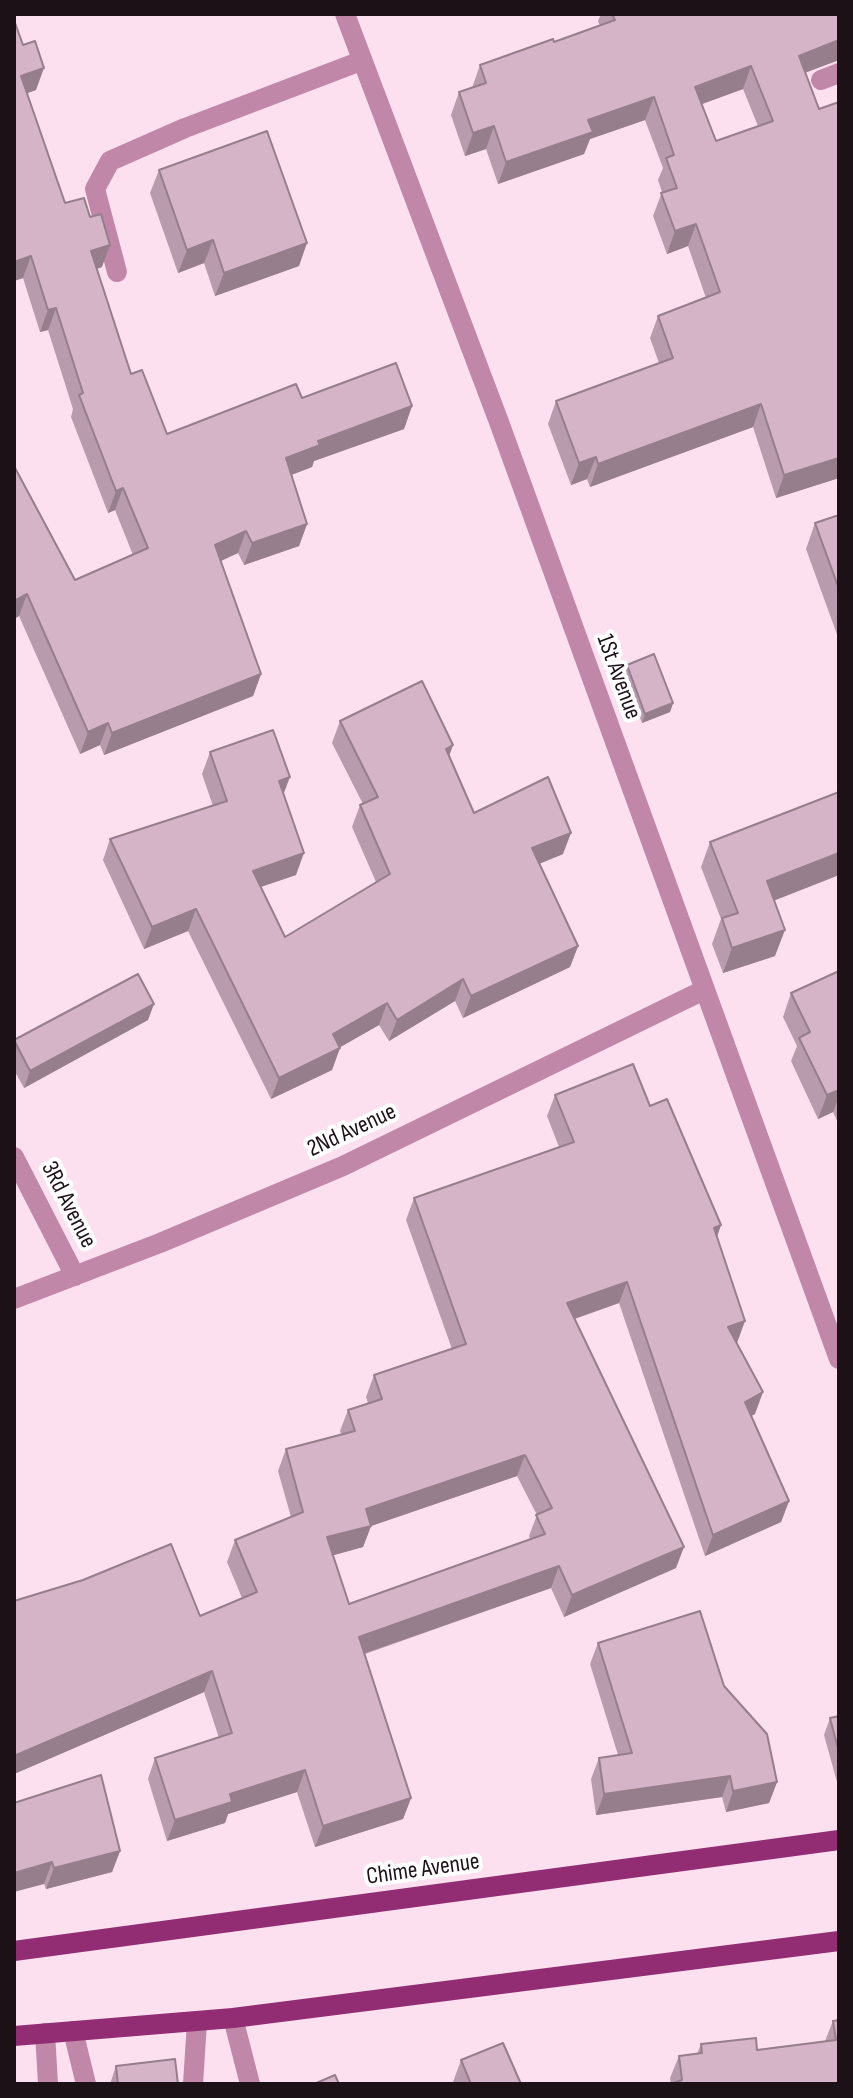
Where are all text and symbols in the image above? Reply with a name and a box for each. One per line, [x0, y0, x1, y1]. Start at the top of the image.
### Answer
street label: 1St Avenue [589, 630, 647, 724]
street label: 2Nd Avenue [303, 1098, 401, 1164]
street label: 3Rd Avenue [34, 1157, 102, 1253]
street label: Chime Avenue [365, 1848, 481, 1892]

